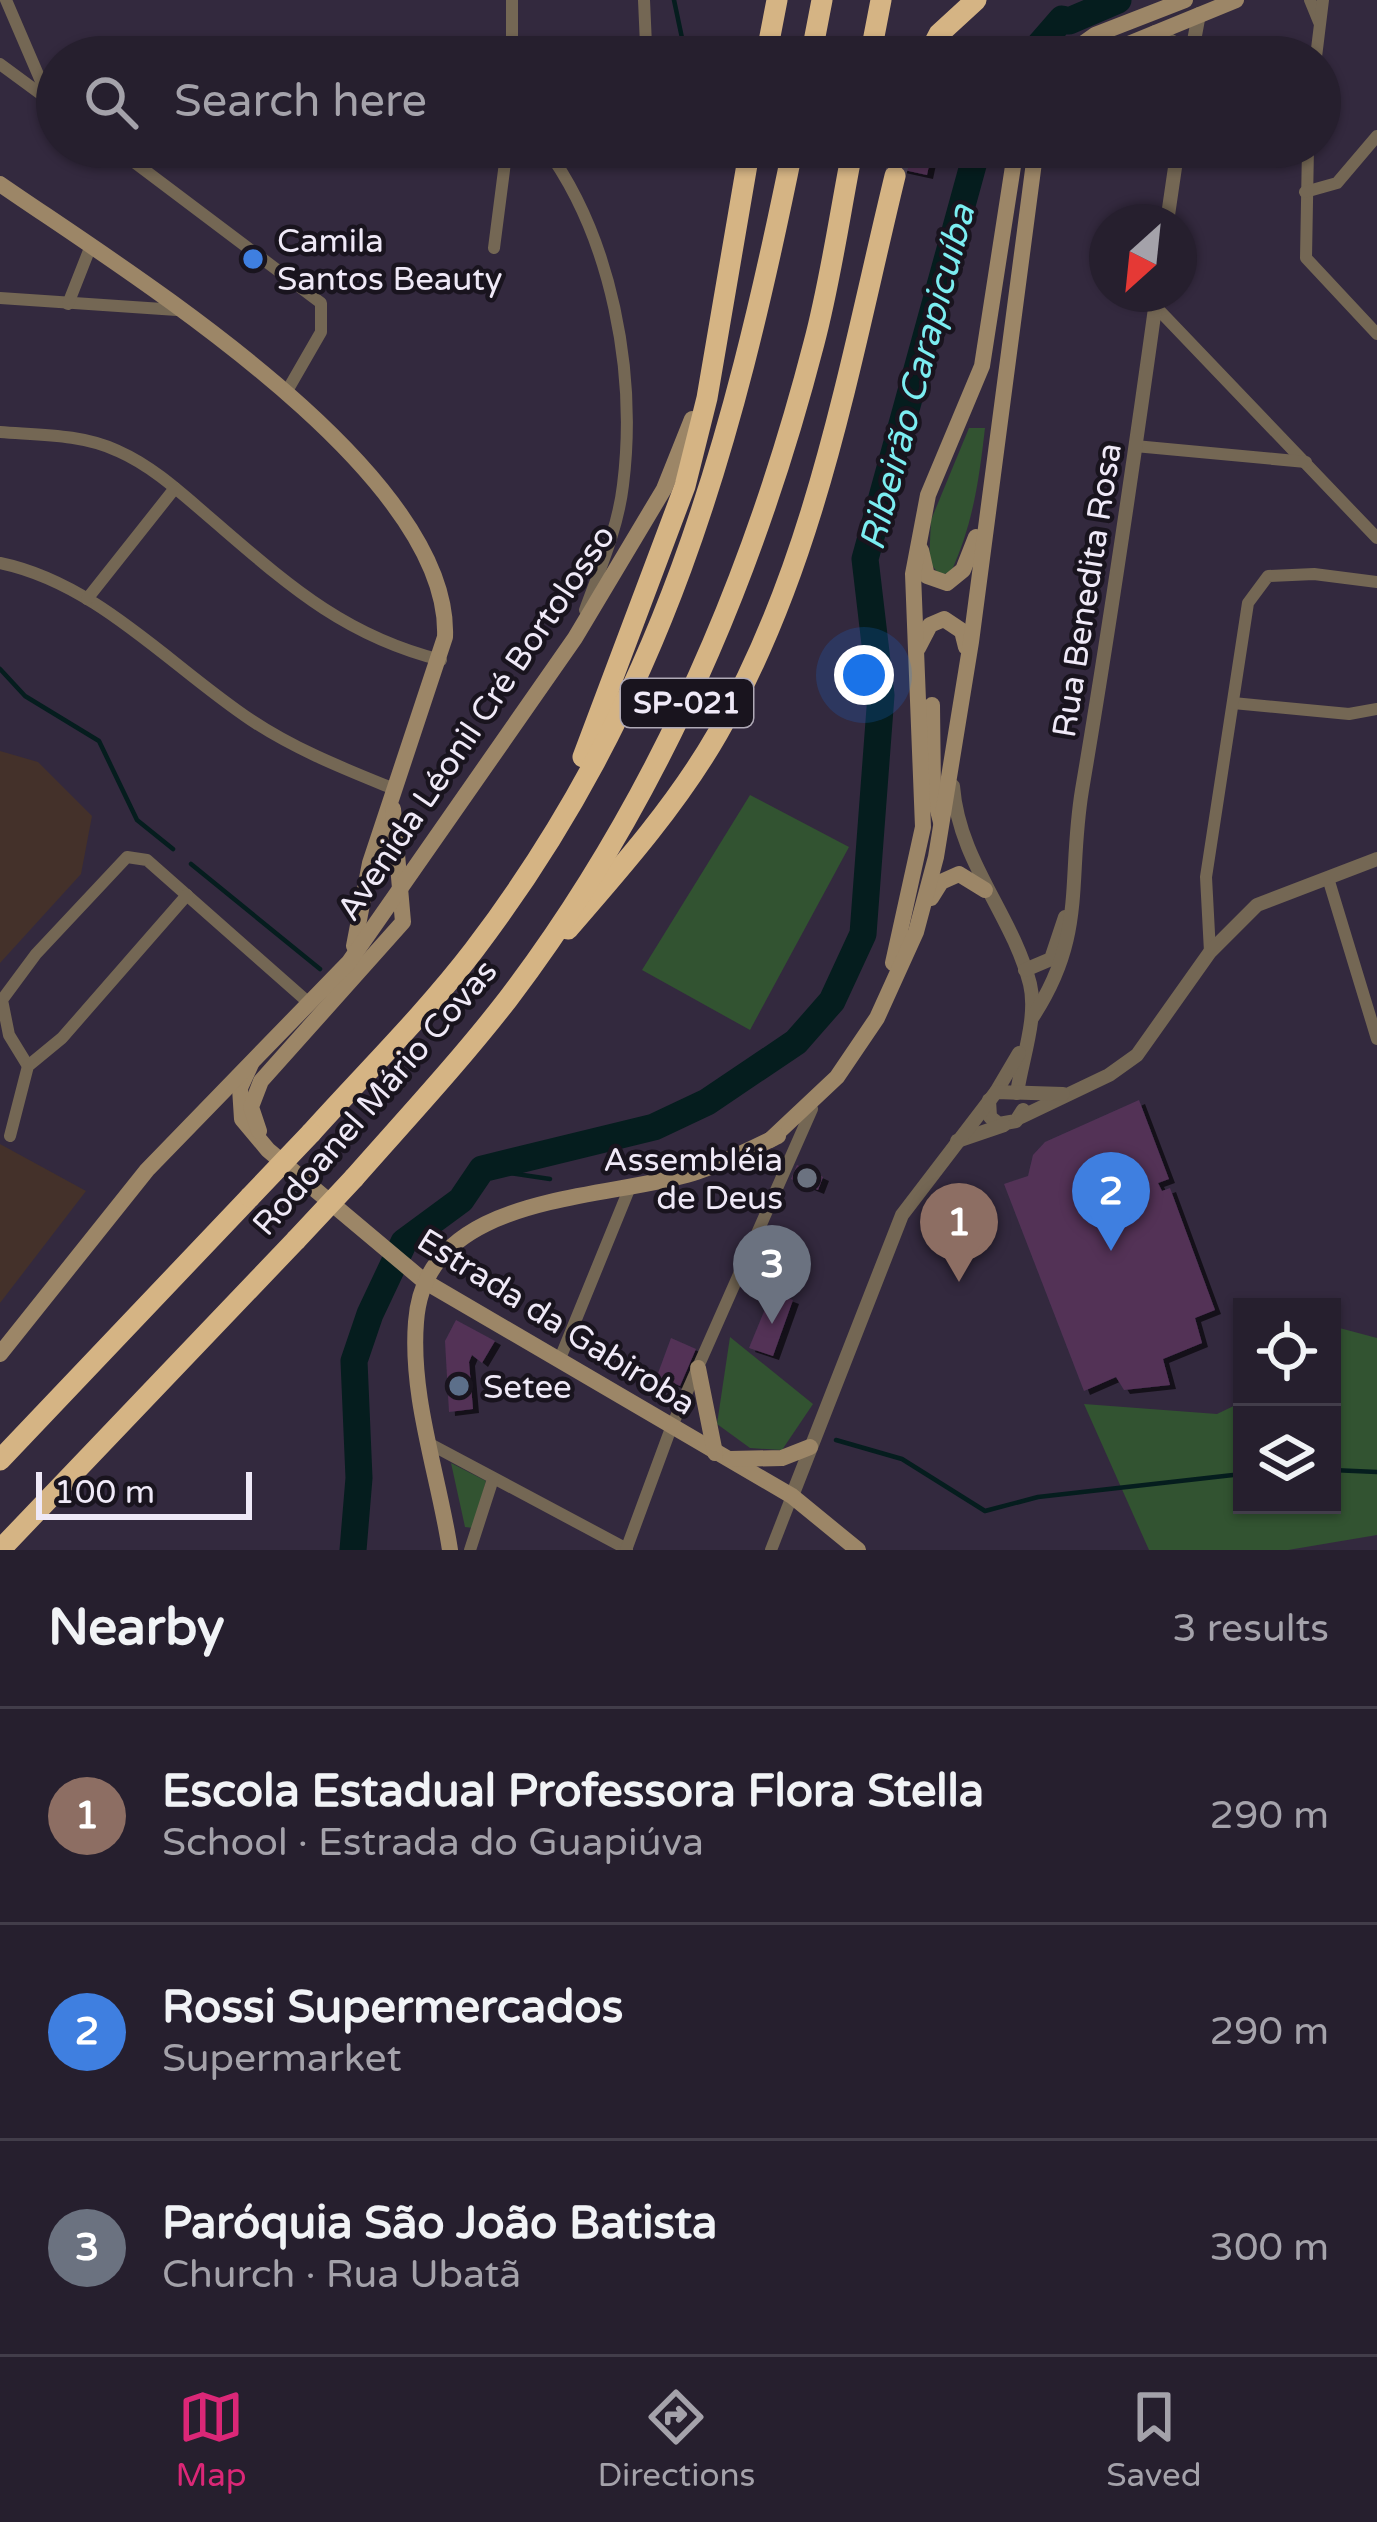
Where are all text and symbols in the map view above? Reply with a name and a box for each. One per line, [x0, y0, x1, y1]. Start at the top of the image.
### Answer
search box [36, 36, 1341, 168]
icon: search [78, 69, 144, 135]
text: Search here [174, 75, 427, 129]
water label: Ribeirão Carapicuíba [851, 199, 984, 555]
north arrow [1089, 204, 1197, 312]
place label: Camila Santos Beauty [277, 222, 503, 299]
marker: Camila Santos Beauty [240, 246, 266, 272]
street label: Rua Benedita Rosa [1045, 440, 1130, 740]
street label: Avenida Léonil Cré Bortolosso [329, 518, 623, 928]
your location [834, 645, 894, 705]
road number: SP-021 [621, 679, 753, 727]
street label: Rodoanel Mário Covas [245, 952, 505, 1244]
place label: Assembléia de Deus [603, 1141, 783, 1218]
pin: 2 [1072, 1152, 1150, 1251]
marker: Assembléia de Deus [794, 1165, 820, 1191]
pin: 1 [920, 1183, 998, 1282]
street label: Estrada da Gabiroba [410, 1221, 702, 1424]
pin: 3 [733, 1225, 811, 1324]
map controls [1233, 1298, 1341, 1514]
button: locate [1233, 1298, 1341, 1406]
place label: Setee [483, 1368, 572, 1407]
marker: Setee [446, 1373, 472, 1399]
button: layers [1233, 1406, 1341, 1514]
scale bar [36, 1466, 252, 1519]
text: 100 m [54, 1473, 155, 1512]
text: Nearby [48, 1597, 225, 1659]
text: 3 results [1172, 1605, 1329, 1652]
text: Escola Estadual Professora Flora Stella [162, 1765, 984, 1819]
text: 1 [75, 1792, 99, 1839]
text: 290 m [1210, 1792, 1329, 1839]
text: School · Estrada do Guapiúva [162, 1819, 704, 1866]
text: Rossi Supermercados [162, 1981, 623, 2035]
text: 2 [75, 2008, 99, 2055]
text: 290 m [1210, 2008, 1329, 2055]
text: Supermarket [162, 2035, 402, 2082]
text: Paróquia São João Batista [162, 2197, 717, 2251]
text: 3 [75, 2224, 99, 2271]
text: 300 m [1210, 2224, 1329, 2271]
text: Church · Rua Ubatã [162, 2251, 521, 2298]
tab: Map [175, 2384, 247, 2495]
tab: Directions [597, 2384, 755, 2495]
tab: Saved [1106, 2384, 1202, 2495]

